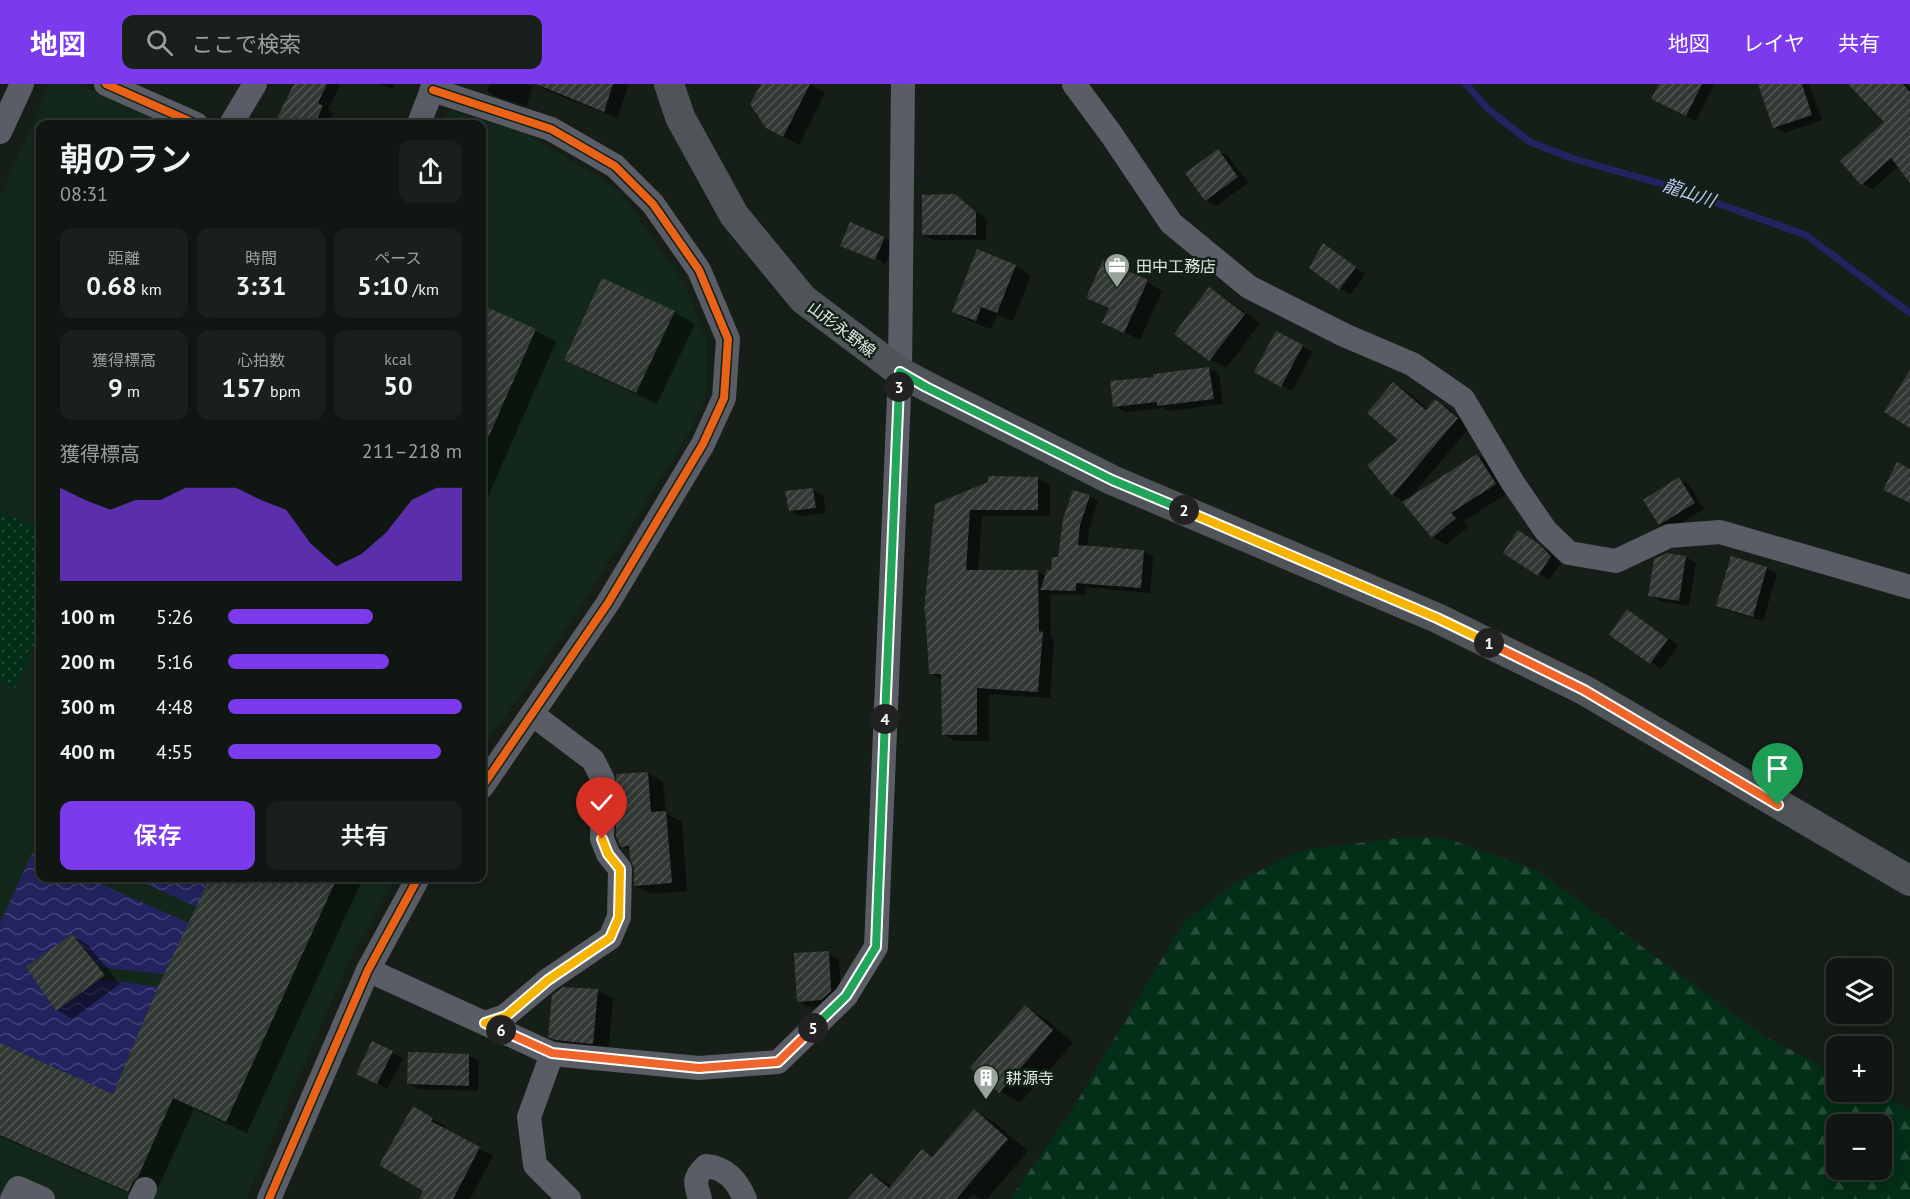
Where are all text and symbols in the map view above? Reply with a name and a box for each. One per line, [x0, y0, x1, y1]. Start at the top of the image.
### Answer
search box [122, 15, 542, 69]
text: 地図 [30, 25, 86, 62]
icon: search [143, 26, 176, 59]
text: ここで検索 [191, 30, 301, 58]
text: 地図 [1668, 30, 1710, 57]
text: レイヤ [1743, 30, 1805, 57]
text: 共有 [1838, 30, 1880, 57]
text: 朝のラン [60, 137, 192, 180]
button: share [399, 140, 462, 203]
water label: 龍山川 [1660, 173, 1720, 213]
text: 08:31 [60, 181, 108, 207]
text: 距離 [108, 248, 140, 268]
text: 時間 [245, 248, 277, 268]
text: ペース [374, 248, 422, 268]
office icon: 田中工務店 [1102, 251, 1132, 289]
place label: 田中工務店 [1136, 256, 1216, 276]
text: 0.68 [86, 269, 137, 302]
text: 3:31 [235, 269, 287, 302]
text: 5:10 [357, 269, 408, 302]
text: km [137, 279, 162, 299]
text: /km [408, 279, 439, 299]
street label: 山形永野線 [804, 297, 880, 361]
text: kcal [384, 349, 412, 369]
text: 獲得標高 [92, 350, 156, 370]
text: 心拍数 [237, 350, 285, 370]
text: 50 [383, 369, 413, 402]
text: 9 [108, 371, 123, 404]
text: 157 [222, 371, 266, 404]
pin: 3 [884, 372, 914, 402]
text: 3 [894, 377, 904, 397]
text: m [123, 381, 140, 401]
text: bpm [266, 381, 300, 401]
text: 211–218 m [362, 438, 462, 464]
text: 獲得標高 [60, 441, 140, 467]
pin: 2 [1169, 495, 1199, 525]
text: 2 [1179, 500, 1189, 520]
text: 100 m [60, 604, 115, 630]
text: 5:26 [156, 604, 193, 630]
pin: 1 [1474, 628, 1504, 658]
text: 1 [1484, 633, 1494, 653]
text: 200 m [60, 649, 115, 675]
text: 5:16 [156, 649, 193, 675]
text: 300 m [60, 694, 115, 720]
text: 4:48 [156, 694, 193, 720]
pin: 4 [870, 704, 900, 734]
text: 4 [880, 709, 890, 729]
text: 400 m [60, 739, 115, 765]
text: 4:55 [156, 739, 193, 765]
pin [1752, 743, 1803, 805]
icon: arrive [1761, 752, 1794, 785]
pin [576, 777, 627, 839]
icon: check [585, 786, 618, 819]
button: 保存 [60, 801, 255, 870]
button: 共有 [267, 801, 462, 870]
map controls [1826, 958, 1892, 1180]
button: layers [1826, 958, 1892, 1024]
pin: 5 [798, 1013, 828, 1043]
pin: 6 [486, 1015, 516, 1045]
text: 5 [808, 1018, 818, 1038]
text: 6 [496, 1020, 506, 1040]
button: + [1826, 1036, 1892, 1102]
building icon: 耕源寺 [971, 1063, 1001, 1101]
place label: 耕源寺 [1006, 1068, 1054, 1088]
button: − [1826, 1114, 1892, 1180]

